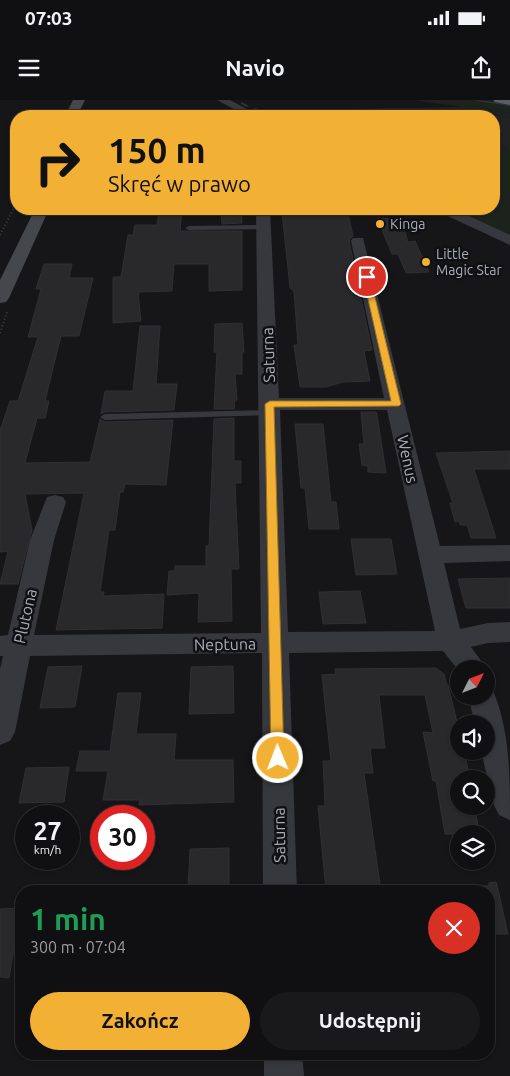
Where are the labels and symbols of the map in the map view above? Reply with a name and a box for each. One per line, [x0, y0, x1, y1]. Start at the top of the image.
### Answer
place label: Kinga [390, 216, 425, 232]
marker: Kinga [374, 218, 386, 230]
place label: Little Magic Star [436, 246, 503, 278]
pin [346, 256, 388, 298]
marker: Little Magic Star [420, 256, 432, 268]
street label: Saturna [258, 327, 278, 383]
street label: Wenus [394, 433, 422, 485]
street label: Plutona [10, 587, 40, 645]
street label: Neptuna [194, 634, 256, 654]
north arrow [450, 660, 495, 705]
position arrow [251, 731, 303, 783]
speed limit sign: 30 [90, 805, 155, 870]
street label: Saturna [270, 807, 288, 863]

